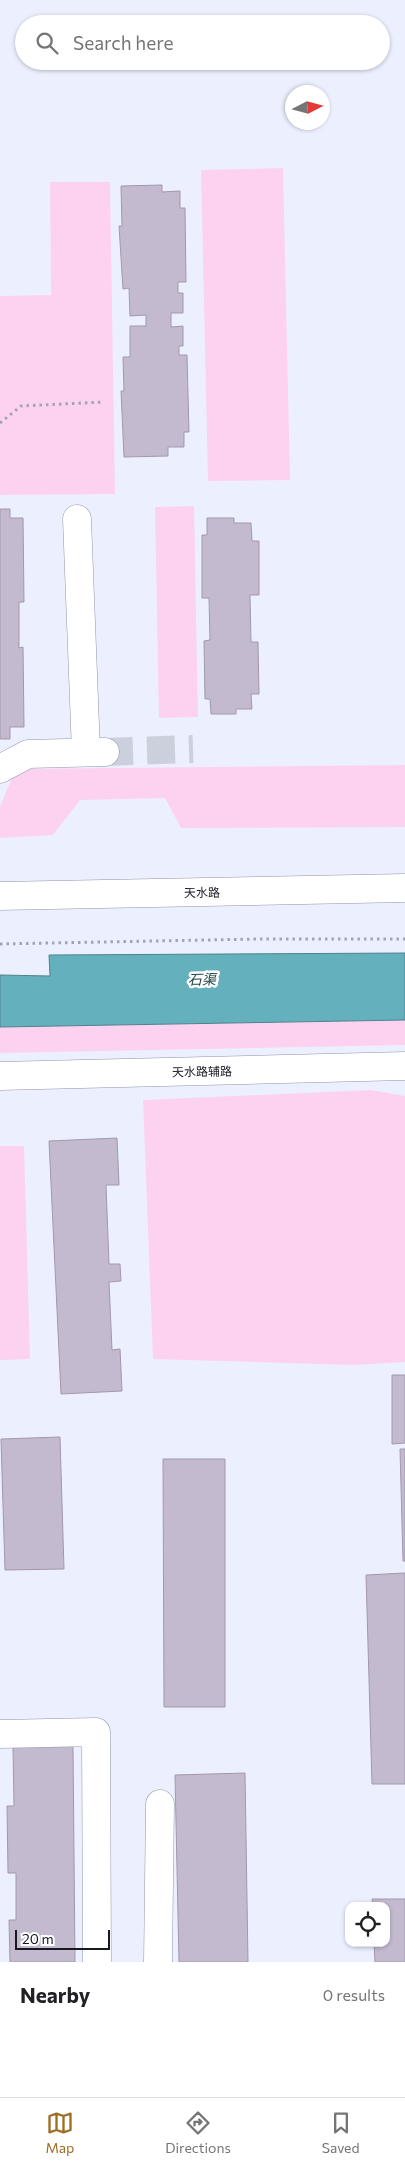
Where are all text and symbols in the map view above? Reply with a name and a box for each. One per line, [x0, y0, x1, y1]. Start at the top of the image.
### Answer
search box [15, 15, 390, 70]
icon: search [33, 29, 61, 57]
text: Search here [73, 31, 173, 54]
north arrow [285, 85, 330, 130]
street label: 天水路 [184, 885, 220, 899]
water label: 石渠 [188, 970, 218, 988]
street label: 天水路辅路 [172, 1063, 232, 1079]
map controls [345, 1902, 390, 1947]
button: locate [345, 1902, 390, 1947]
scale bar [15, 1927, 110, 1950]
text: 20 m [22, 1930, 54, 1947]
text: Nearby [20, 1982, 90, 2007]
text: 0 results [323, 1985, 385, 2004]
tab: Map [45, 2109, 74, 2156]
tab: Directions [165, 2109, 231, 2156]
tab: Saved [322, 2109, 360, 2156]

